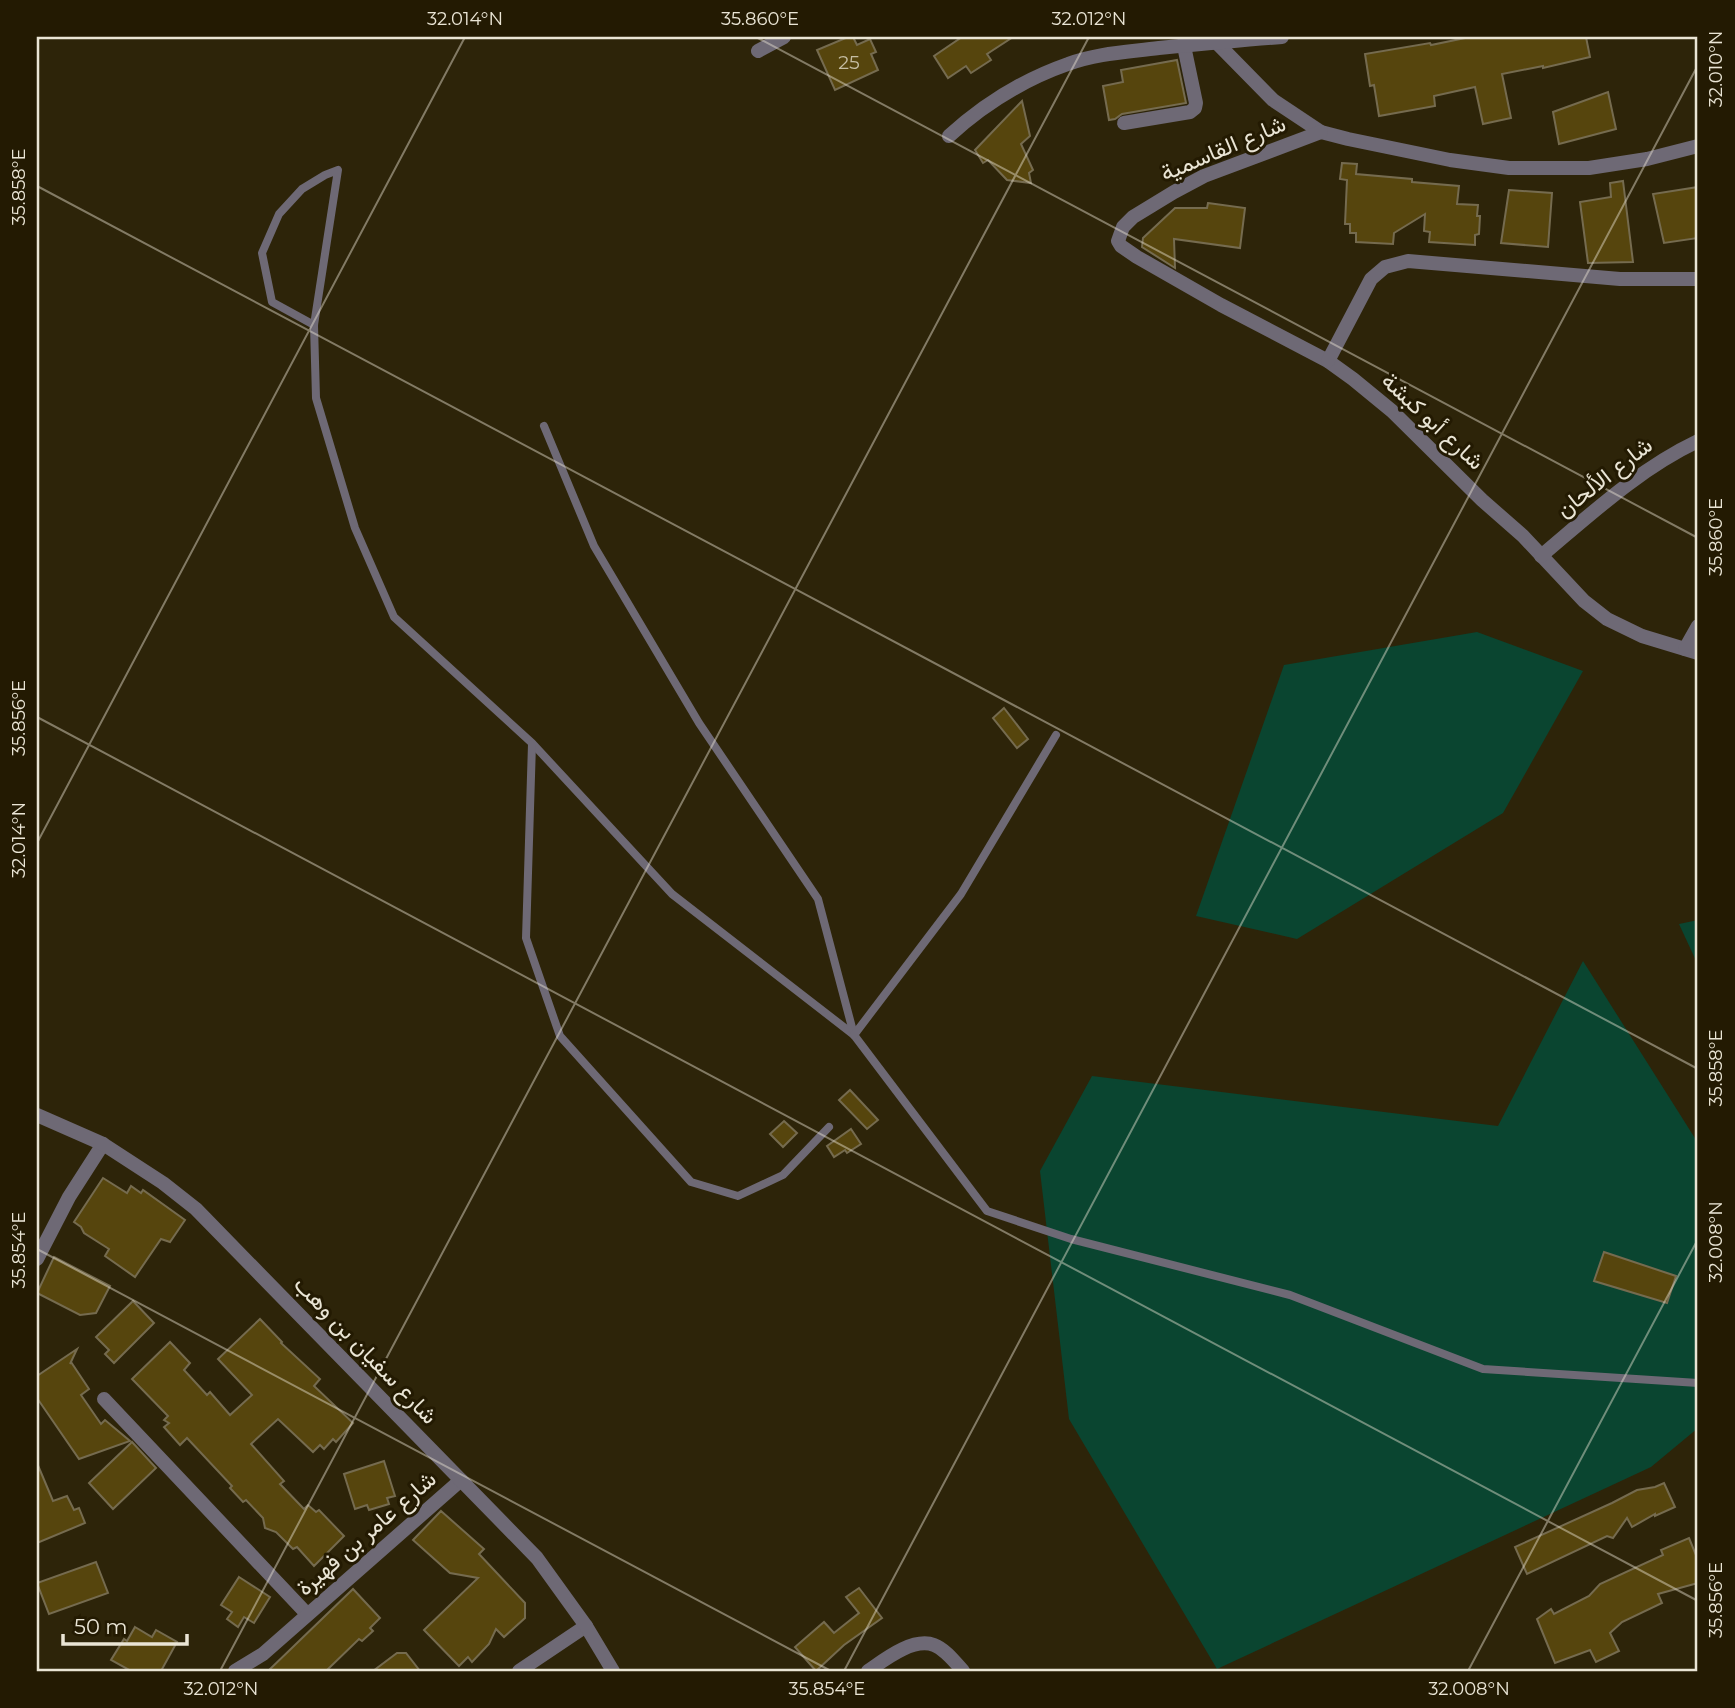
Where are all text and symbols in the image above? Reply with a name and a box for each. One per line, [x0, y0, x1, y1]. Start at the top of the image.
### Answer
text: 32.014°N [427, 8, 503, 30]
text: 35.860°E [721, 8, 799, 30]
text: 32.012°N [1052, 8, 1126, 30]
text: 32.010°N [1705, 31, 1727, 107]
house number: 25 [838, 51, 860, 74]
street label: شارع القاسمية [1156, 109, 1291, 189]
text: 35.858°E [8, 149, 30, 225]
street label: شارع أبو كبشة [1374, 366, 1490, 477]
street label: شارع الألحان [1550, 431, 1659, 525]
text: 35.860°E [1705, 498, 1727, 576]
text: 35.856°E [8, 680, 30, 756]
text: 32.014°N [8, 802, 30, 878]
text: 35.858°E [1705, 1030, 1727, 1106]
text: 32.008°N [1705, 1201, 1727, 1283]
text: 35.854°E [8, 1212, 30, 1288]
street label: شارع سفيان بن وهب [287, 1270, 444, 1431]
street label: شارع عامر بن فهيرة [290, 1465, 443, 1603]
text: 35.856°E [1705, 1562, 1727, 1638]
scale bar [63, 1603, 187, 1647]
text: 50 m [74, 1614, 128, 1639]
text: 32.012°N [184, 1678, 258, 1700]
text: 35.854°E [789, 1678, 865, 1700]
text: 32.008°N [1428, 1678, 1510, 1700]

